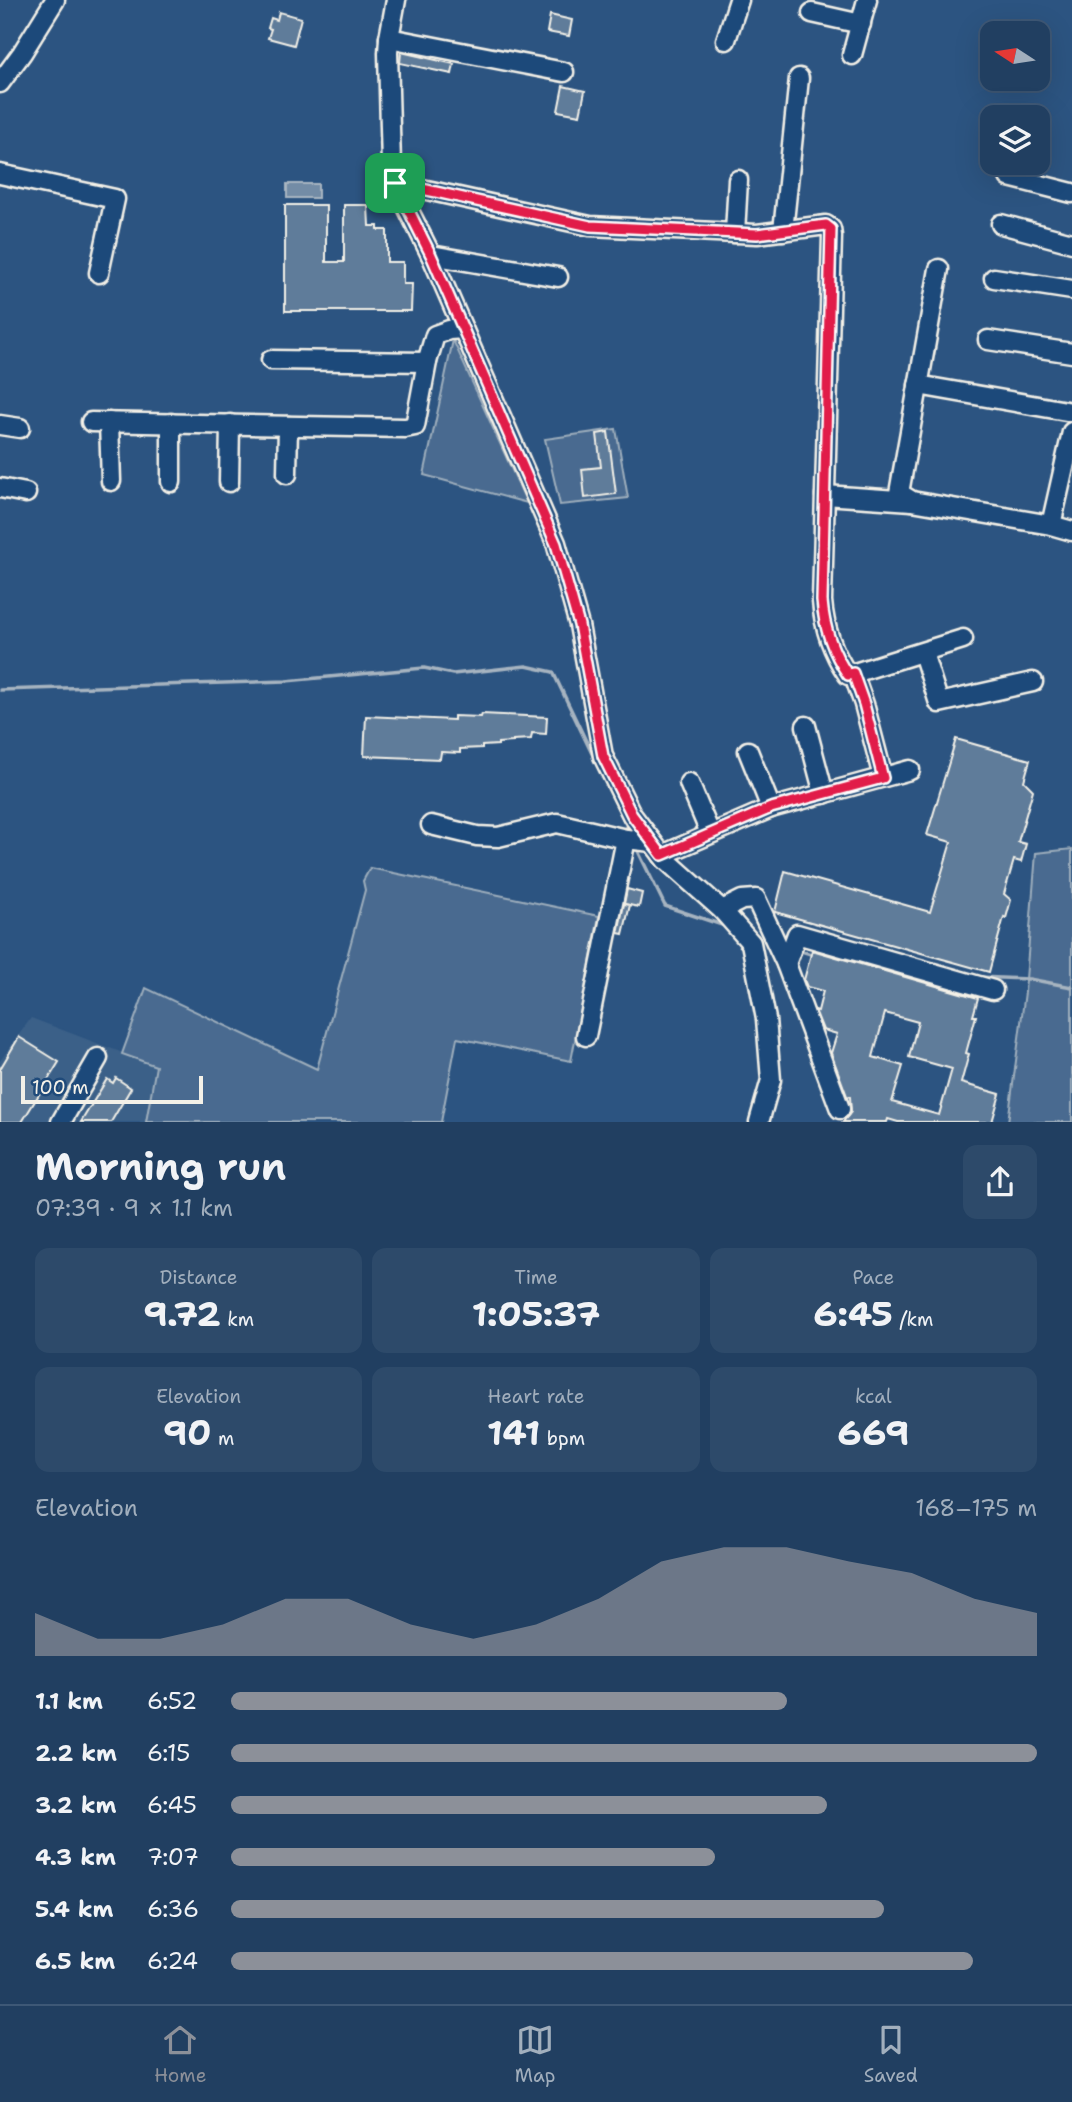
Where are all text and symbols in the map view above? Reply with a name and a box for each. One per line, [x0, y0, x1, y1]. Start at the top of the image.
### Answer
north arrow [980, 21, 1050, 91]
map controls [980, 21, 1050, 175]
button: layers [980, 105, 1050, 175]
pin [365, 153, 425, 213]
icon: arrive [376, 164, 414, 202]
scale bar [21, 1073, 203, 1105]
text: 100 m [32, 1075, 89, 1100]
text: Morning run [35, 1141, 286, 1192]
button: share [963, 1145, 1037, 1219]
text: 07:39 · 9 × 1.1 km [35, 1193, 233, 1223]
text: Distance [160, 1265, 238, 1290]
text: Time [514, 1265, 558, 1290]
text: Pace [852, 1265, 894, 1290]
text: 9.72 [143, 1290, 221, 1337]
text: 1:05:37 [472, 1290, 600, 1337]
text: 6:45 [813, 1290, 893, 1337]
text: km [221, 1307, 254, 1332]
text: /km [893, 1307, 933, 1332]
text: Elevation [156, 1384, 241, 1409]
text: Heart rate [488, 1384, 584, 1409]
text: kcal [855, 1384, 892, 1409]
text: 90 [163, 1409, 212, 1456]
text: 141 [487, 1409, 540, 1456]
text: 669 [837, 1409, 910, 1456]
text: m [212, 1426, 234, 1451]
text: bpm [540, 1426, 585, 1451]
text: Elevation [35, 1493, 138, 1523]
text: 168–175 m [915, 1493, 1037, 1523]
text: 1.1 km [35, 1686, 103, 1716]
text: 6:52 [147, 1686, 197, 1716]
text: 2.2 km [35, 1738, 117, 1768]
text: 6:15 [147, 1738, 190, 1768]
text: 3.2 km [35, 1790, 117, 1820]
text: 6:45 [147, 1790, 197, 1820]
text: 4.3 km [35, 1842, 116, 1872]
text: 7:07 [147, 1842, 199, 1872]
text: 5.4 km [35, 1894, 113, 1924]
text: 6:36 [147, 1894, 199, 1924]
text: 6.5 km [35, 1946, 115, 1976]
text: 6:24 [147, 1946, 198, 1976]
tab: Home [154, 2021, 206, 2088]
tab: Map [515, 2021, 555, 2088]
tab: Saved [864, 2021, 918, 2088]

